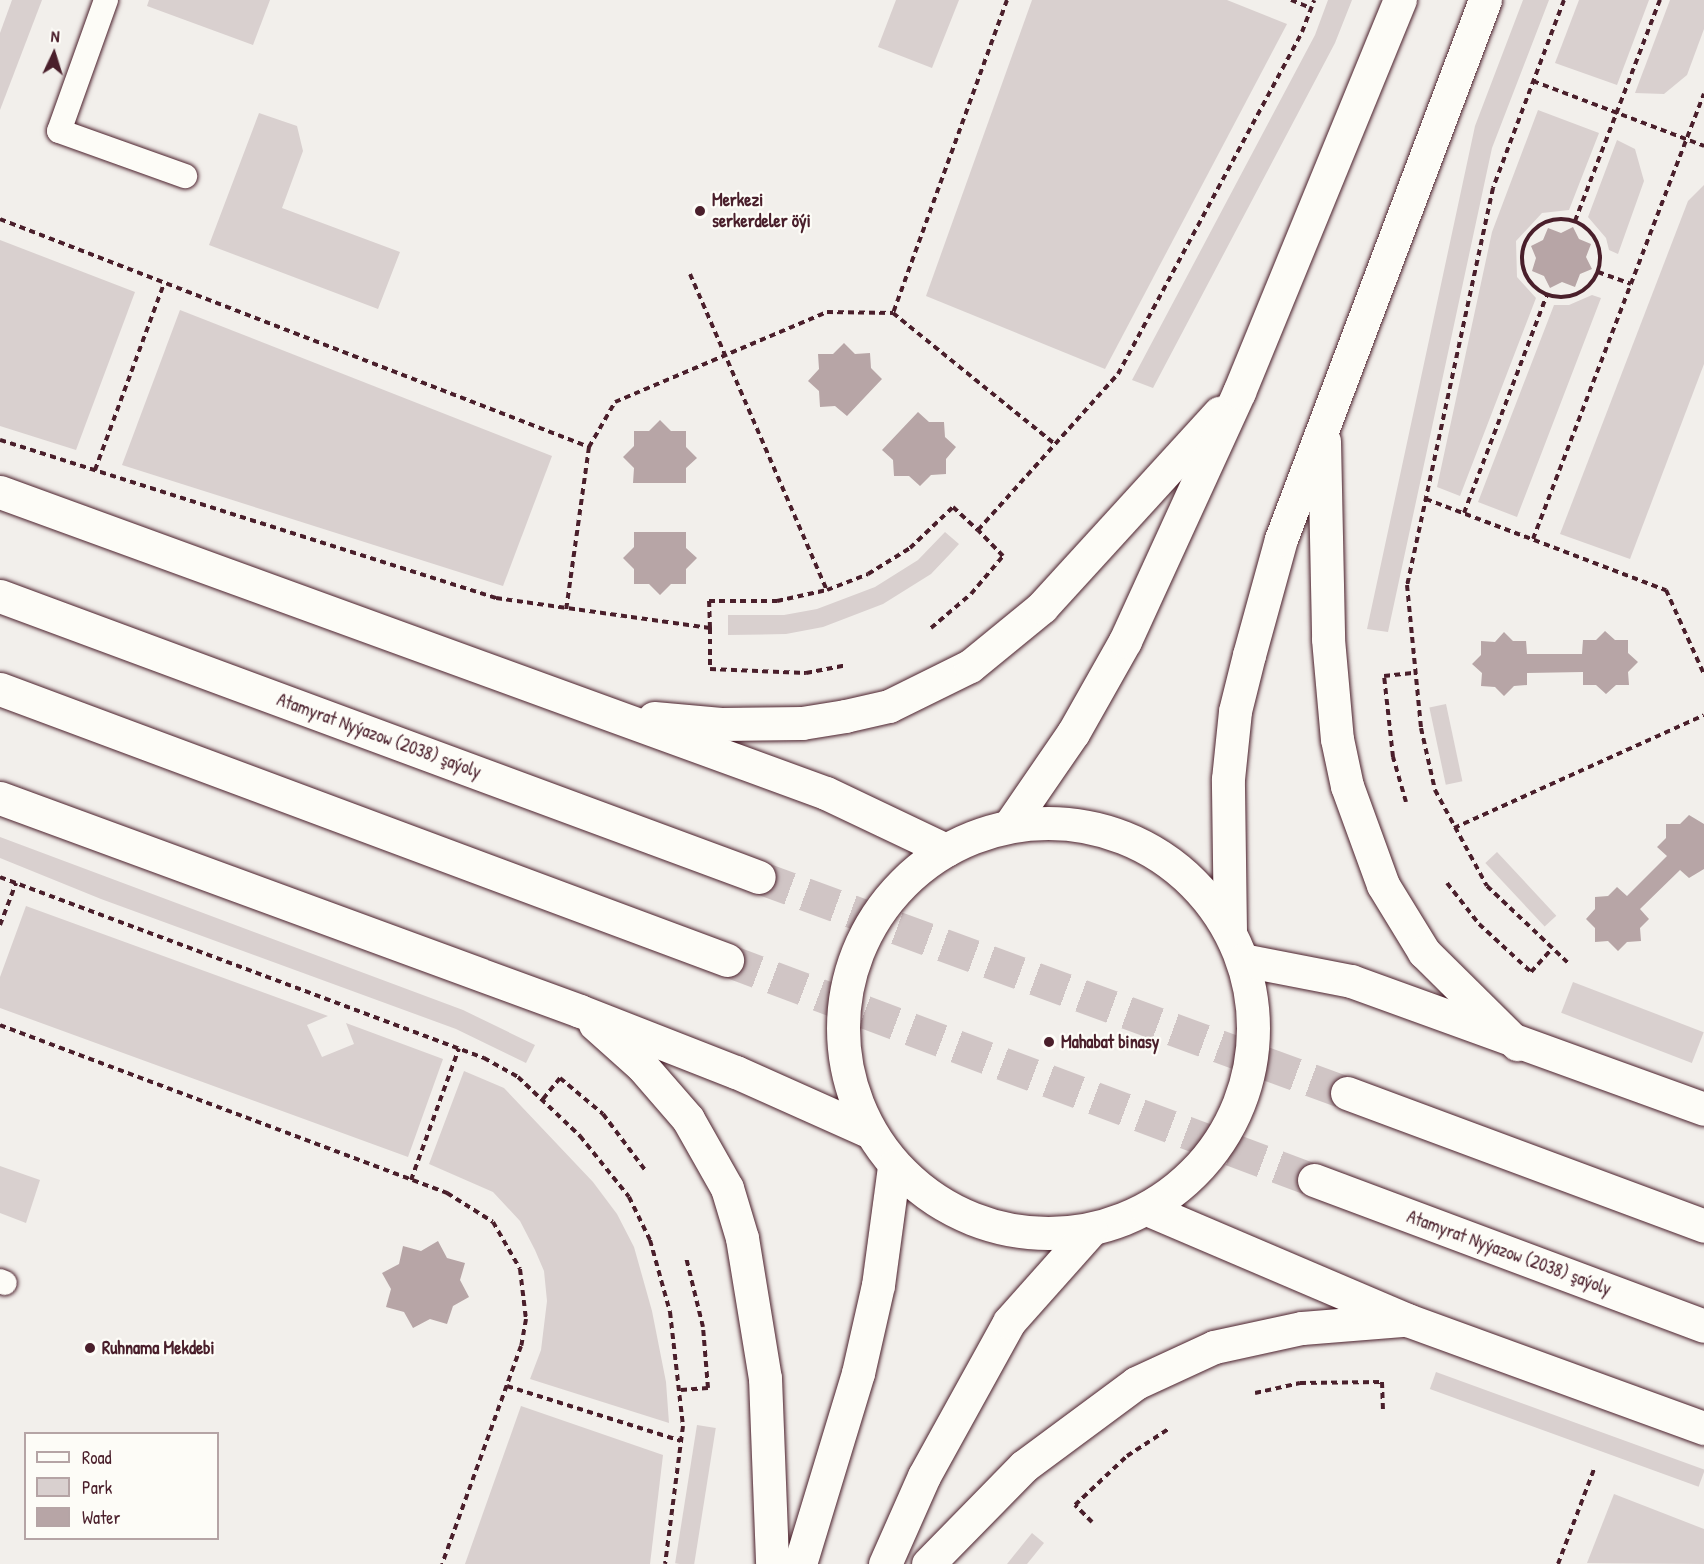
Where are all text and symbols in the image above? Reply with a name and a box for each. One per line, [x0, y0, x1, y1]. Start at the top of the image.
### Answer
north arrow [24, 24, 84, 84]
text: N [50, 25, 60, 47]
place label: Merkezi serkerdeler öýi [712, 190, 811, 232]
marker: Merkezi serkerdeler öýi [693, 204, 707, 218]
street label: Atamyrat Nyýazow (2038) şaýoly [274, 689, 484, 783]
place label: Mahabat binasy [1061, 1031, 1159, 1053]
marker: Mahabat binasy [1042, 1035, 1056, 1049]
street label: Atamyrat Nyýazow (2038) şaýoly [1404, 1206, 1614, 1300]
place label: Ruhnama Mekdebi [102, 1337, 215, 1359]
marker: Ruhnama Mekdebi [83, 1341, 97, 1355]
legend [24, 1432, 219, 1540]
text: Road [82, 1445, 112, 1470]
text: Park [82, 1475, 112, 1500]
text: Water [82, 1505, 120, 1530]

